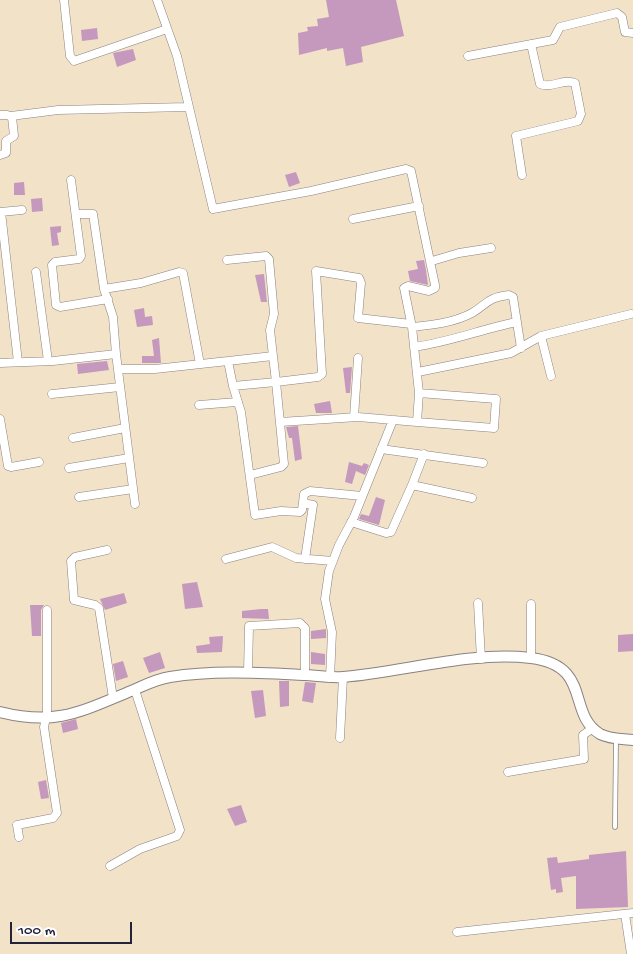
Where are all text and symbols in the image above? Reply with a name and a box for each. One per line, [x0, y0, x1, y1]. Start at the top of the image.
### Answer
scale bar [12, 912, 135, 944]
text: 100 m [18, 922, 55, 940]

